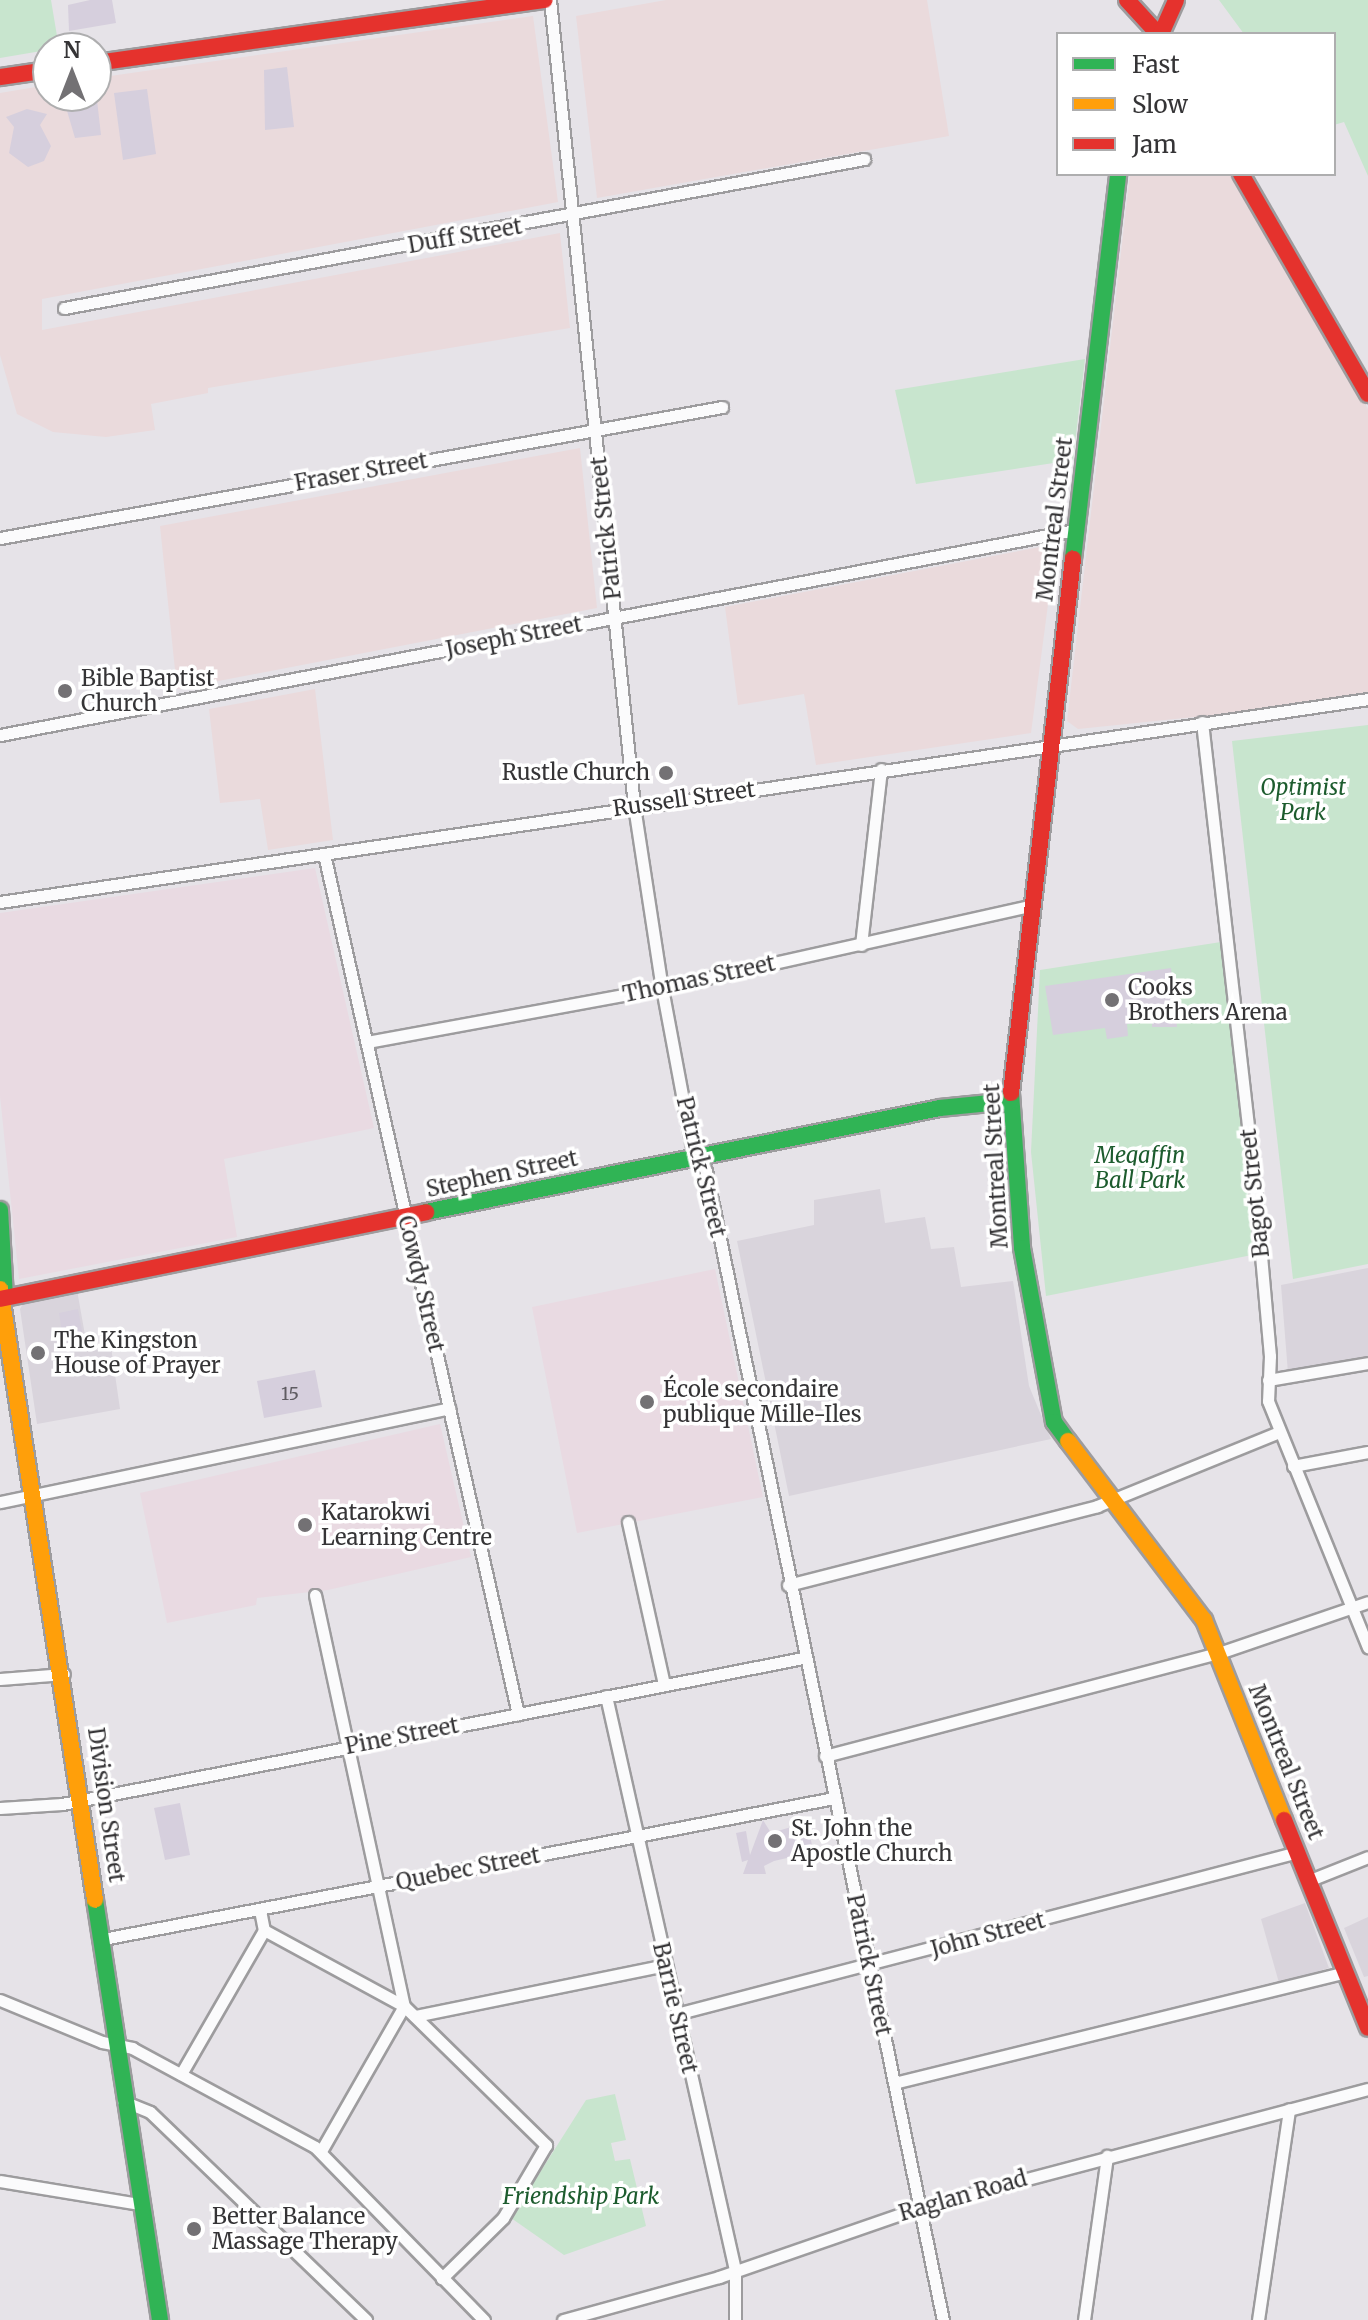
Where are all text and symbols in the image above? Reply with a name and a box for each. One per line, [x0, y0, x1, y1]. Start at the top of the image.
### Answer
north arrow [32, 32, 112, 112]
legend [1056, 32, 1336, 176]
text: N [63, 36, 81, 64]
text: Fast [1132, 49, 1180, 80]
text: Slow [1132, 89, 1188, 120]
text: Jam [1132, 129, 1177, 160]
street label: Duff Street [406, 213, 524, 259]
street label: Montreal Street [1032, 435, 1078, 603]
street label: Fraser Street [292, 447, 430, 497]
street label: Patrick Street [585, 455, 627, 601]
street label: Joseph Street [443, 611, 585, 663]
place label: Bible Baptist Church [81, 665, 215, 716]
marker: Bible Baptist Church [56, 682, 74, 700]
place label: Rustle Church [502, 760, 650, 786]
marker: Rustle Church [657, 764, 675, 782]
park label: Optimist Park [1260, 774, 1346, 826]
street label: Russell Street [611, 776, 757, 822]
street label: Thomas Street [620, 950, 778, 1008]
place label: Cooks Brothers Arena [1128, 974, 1288, 1026]
marker: Cooks Brothers Arena [1103, 991, 1121, 1009]
street label: Montreal Street [978, 1083, 1014, 1249]
street label: Patrick Street [671, 1094, 731, 1240]
street label: Bagot Street [1235, 1127, 1275, 1259]
park label: Megaffin Ball Park [1095, 1142, 1185, 1194]
street label: Stephen Street [424, 1145, 580, 1203]
street label: Cowdy Street [392, 1213, 450, 1355]
place label: The Kingston House of Prayer [54, 1327, 221, 1378]
marker: The Kingston House of Prayer [29, 1344, 47, 1362]
place label: École secondaire publique Mille-Iles [663, 1376, 862, 1428]
house number: 15 [281, 1383, 299, 1405]
marker: École secondaire publique Mille-Iles [638, 1393, 656, 1411]
place label: Katarokwi Learning Centre [321, 1499, 492, 1550]
marker: Katarokwi Learning Centre [296, 1516, 314, 1534]
street label: Montreal Street [1243, 1681, 1329, 1843]
street label: Pine Street [343, 1712, 461, 1760]
street label: Division Street [82, 1726, 130, 1884]
place label: St. John the Apostle Church [791, 1815, 953, 1866]
marker: St. John the Apostle Church [766, 1832, 784, 1850]
street label: Quebec Street [394, 1842, 542, 1896]
street label: Patrick Street [841, 1892, 897, 2038]
street label: John Street [928, 1907, 1048, 1963]
street label: Barrie Street [647, 1940, 703, 2076]
street label: Raglan Road [896, 2165, 1030, 2227]
park label: Friendship Park [503, 2184, 659, 2210]
place label: Better Balance Massage Therapy [212, 2203, 398, 2254]
marker: Better Balance Massage Therapy [183, 2218, 205, 2240]

